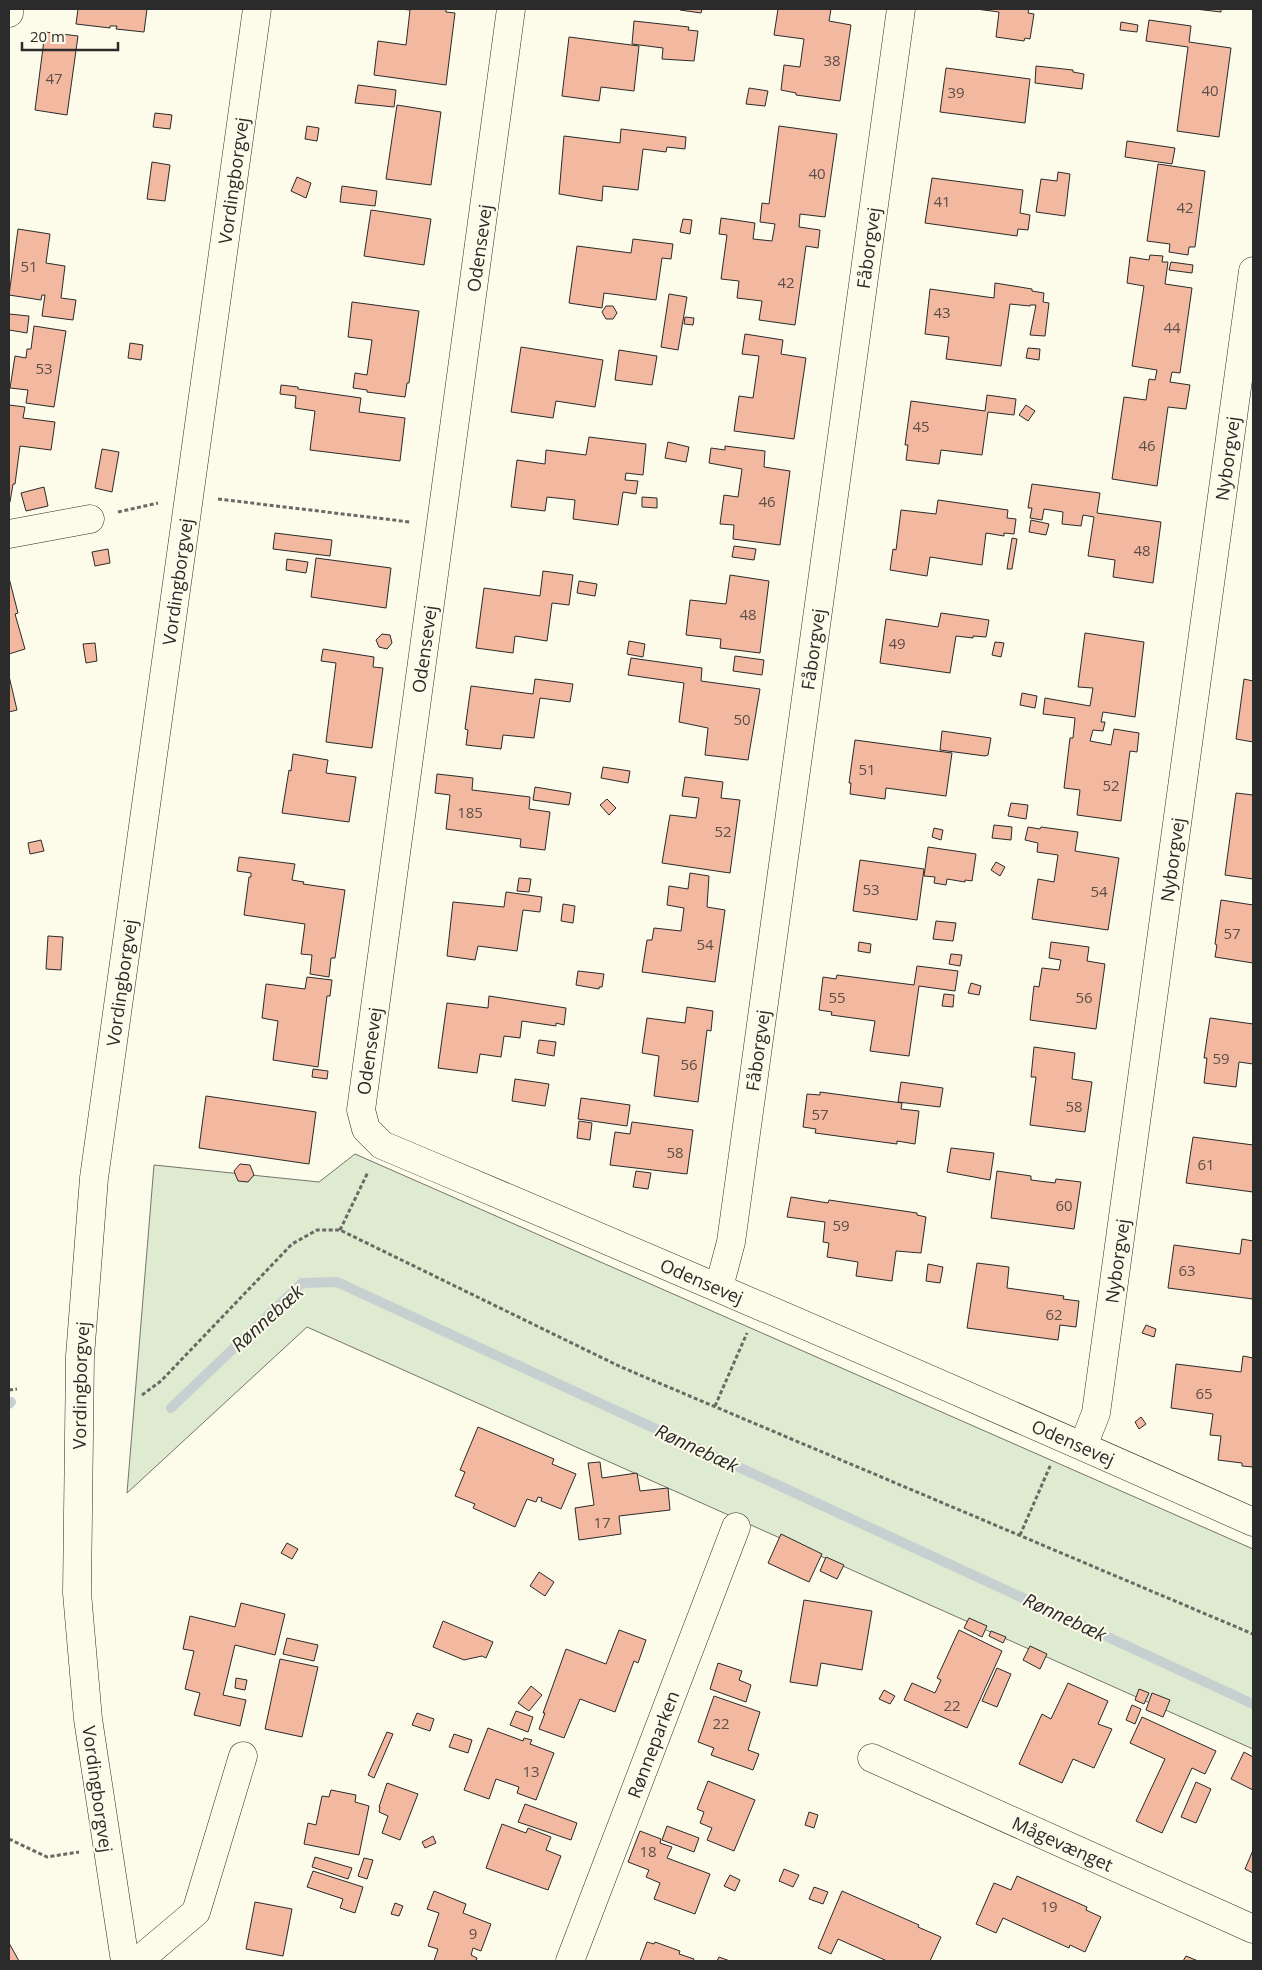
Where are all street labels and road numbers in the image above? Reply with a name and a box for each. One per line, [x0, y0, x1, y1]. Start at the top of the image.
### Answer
street label: Vordingborgvej [212, 115, 254, 246]
street label: Odensevej [461, 203, 497, 293]
street label: Fåborgvej [851, 206, 886, 290]
street label: Nyborgvej [1210, 415, 1245, 502]
street label: Vordingborgvej [156, 517, 198, 647]
street label: Odensevej [406, 604, 442, 694]
street label: Fåborgvej [795, 607, 830, 691]
street label: Nyborgvej [1154, 816, 1190, 904]
street label: Vordingborgvej [101, 918, 142, 1048]
street label: Odensevej [351, 1006, 387, 1096]
street label: Fåborgvej [740, 1008, 775, 1093]
street label: Nyborgvej [1099, 1217, 1135, 1305]
street label: Odensevej [656, 1252, 747, 1309]
street label: Vordingborgvej [67, 1320, 95, 1449]
street label: Odensevej [1028, 1414, 1119, 1471]
street label: Rønneparken [621, 1687, 684, 1801]
street label: Vordingborgvej [77, 1724, 119, 1854]
street label: Mågevænget [1008, 1811, 1117, 1877]

